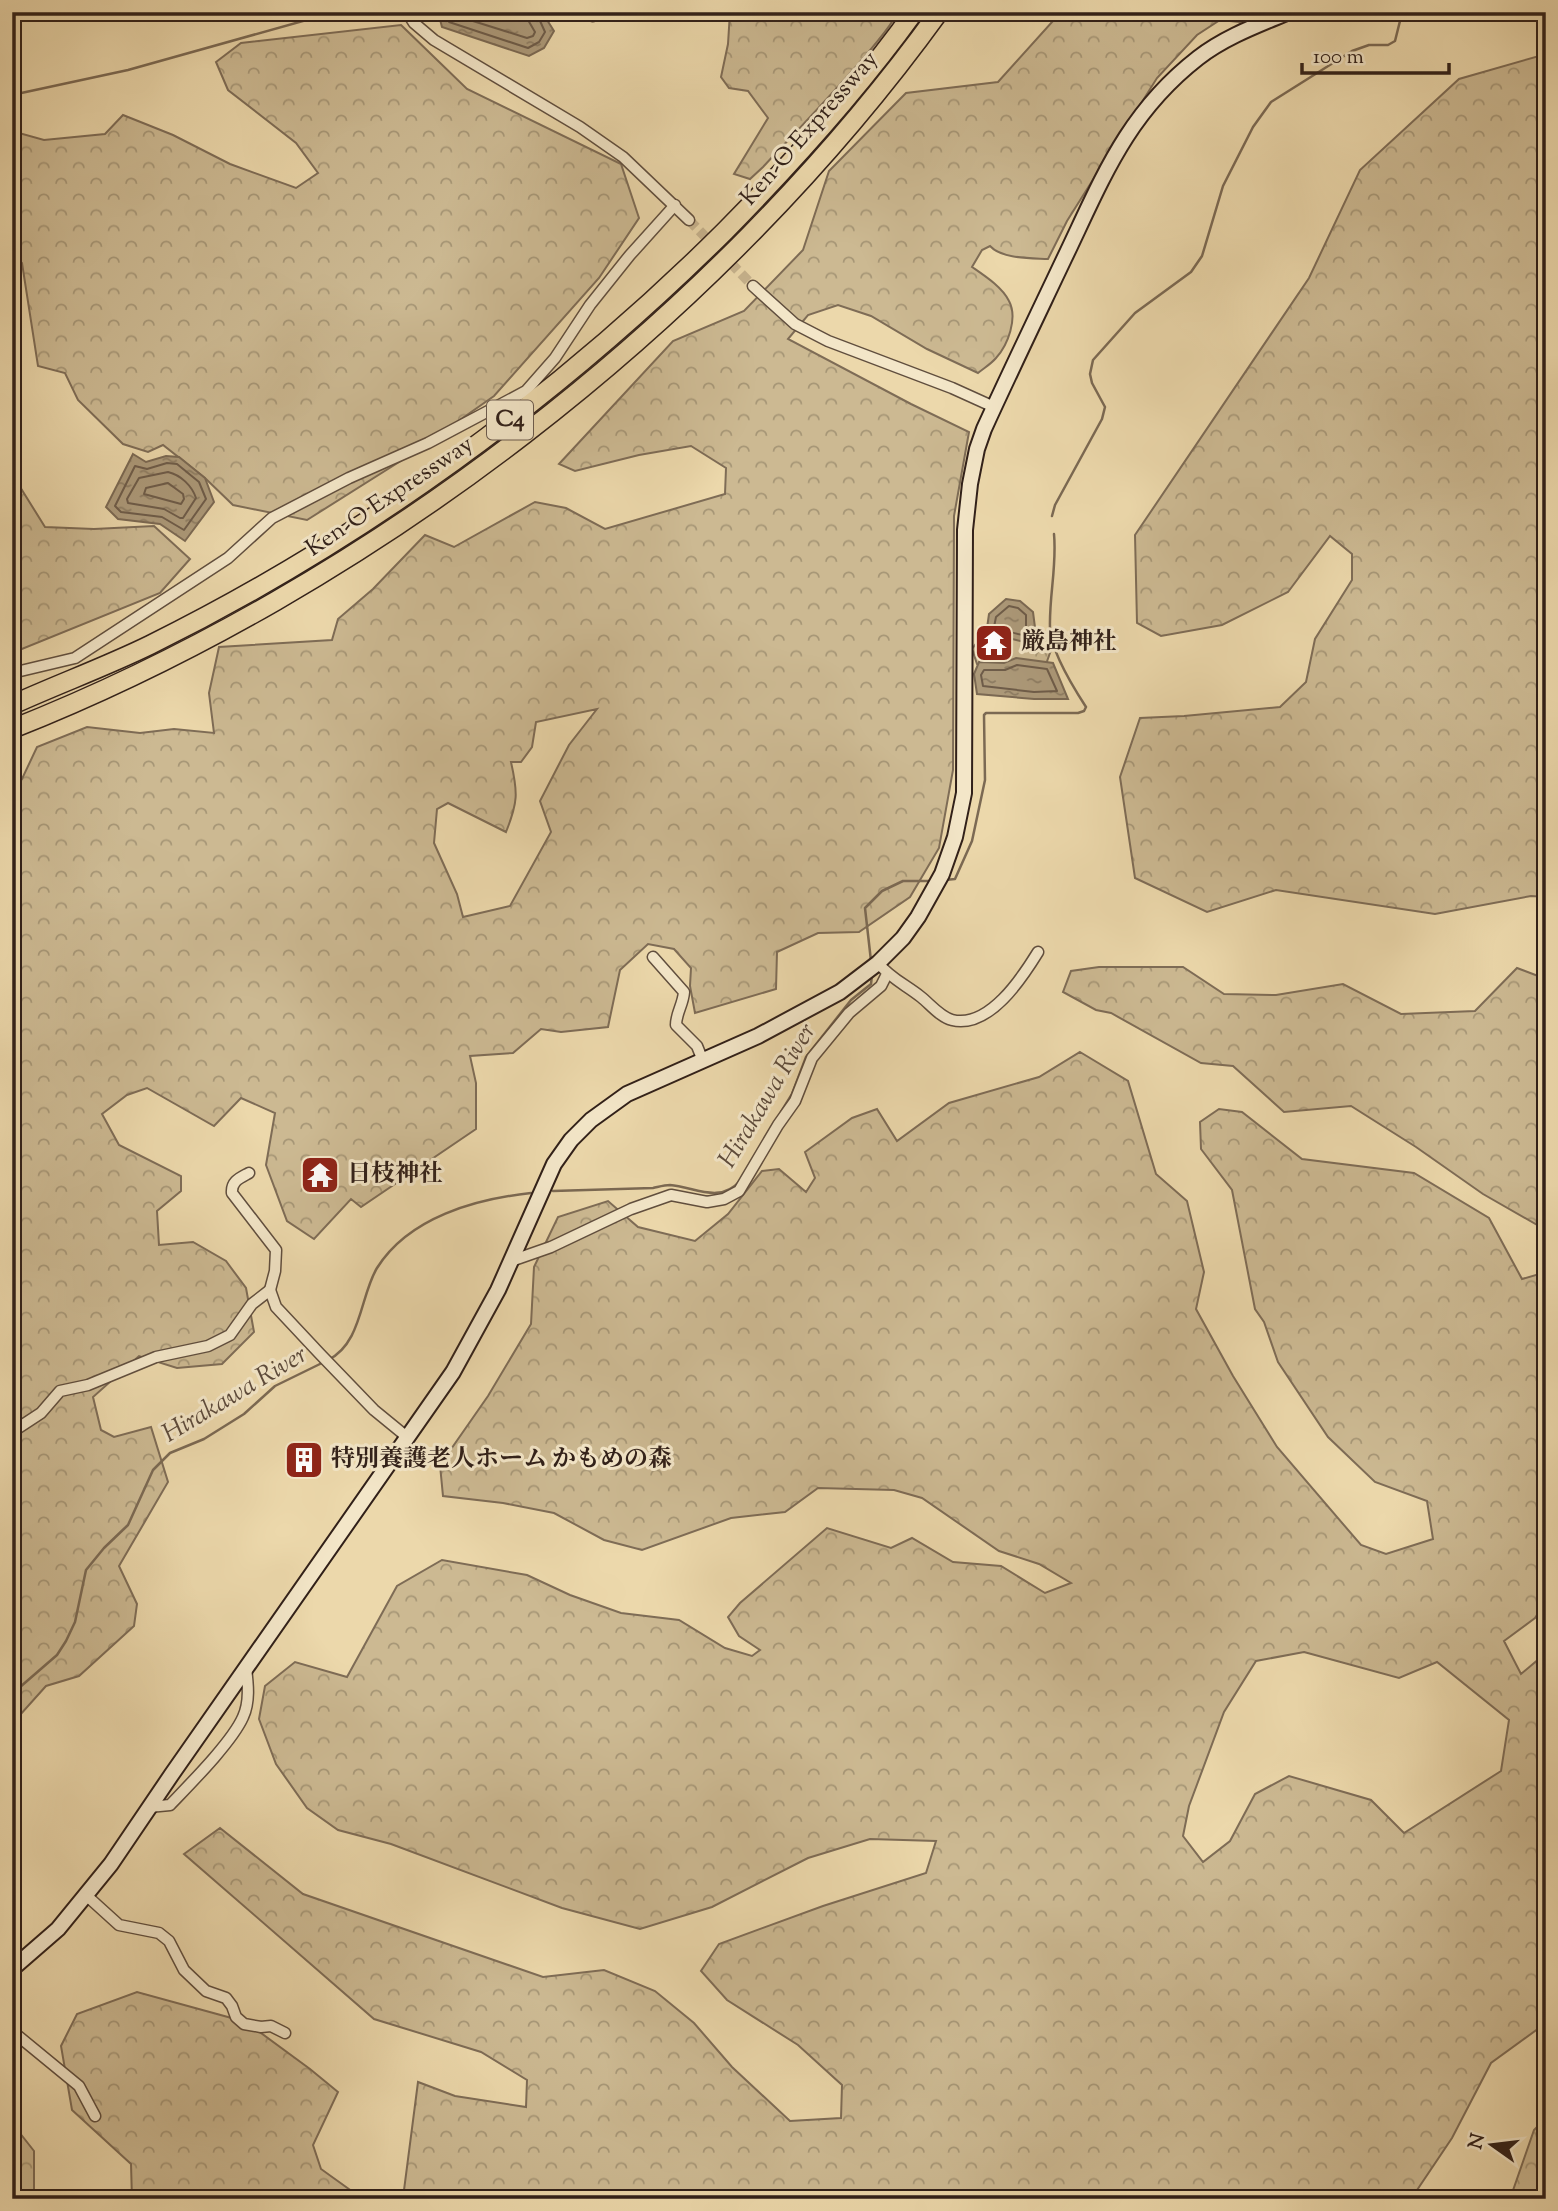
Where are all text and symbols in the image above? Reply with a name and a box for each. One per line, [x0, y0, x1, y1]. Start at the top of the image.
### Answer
scale bar [1302, 32, 1450, 76]
text: 100 m [1313, 43, 1364, 73]
street label: Ken-O Expressway [733, 44, 887, 214]
road number: C4 [487, 400, 533, 440]
street label: Ken-O Expressway [299, 428, 481, 566]
temple icon: 厳島神社 [973, 622, 1015, 664]
place label: 厳島神社 [1021, 626, 1117, 660]
water label: Hirakawa River [710, 1017, 826, 1175]
temple icon: 日枝神社 [299, 1154, 341, 1196]
place label: 日枝神社 [347, 1158, 443, 1192]
water label: Hirakawa River [156, 1337, 314, 1453]
building icon: 特別養護老人ホーム かもめの森 [283, 1439, 325, 1481]
place label: 特別養護老人ホーム かもめの森 [331, 1443, 672, 1477]
north arrow [1456, 2110, 1526, 2180]
text: N [1463, 2131, 1493, 2152]

